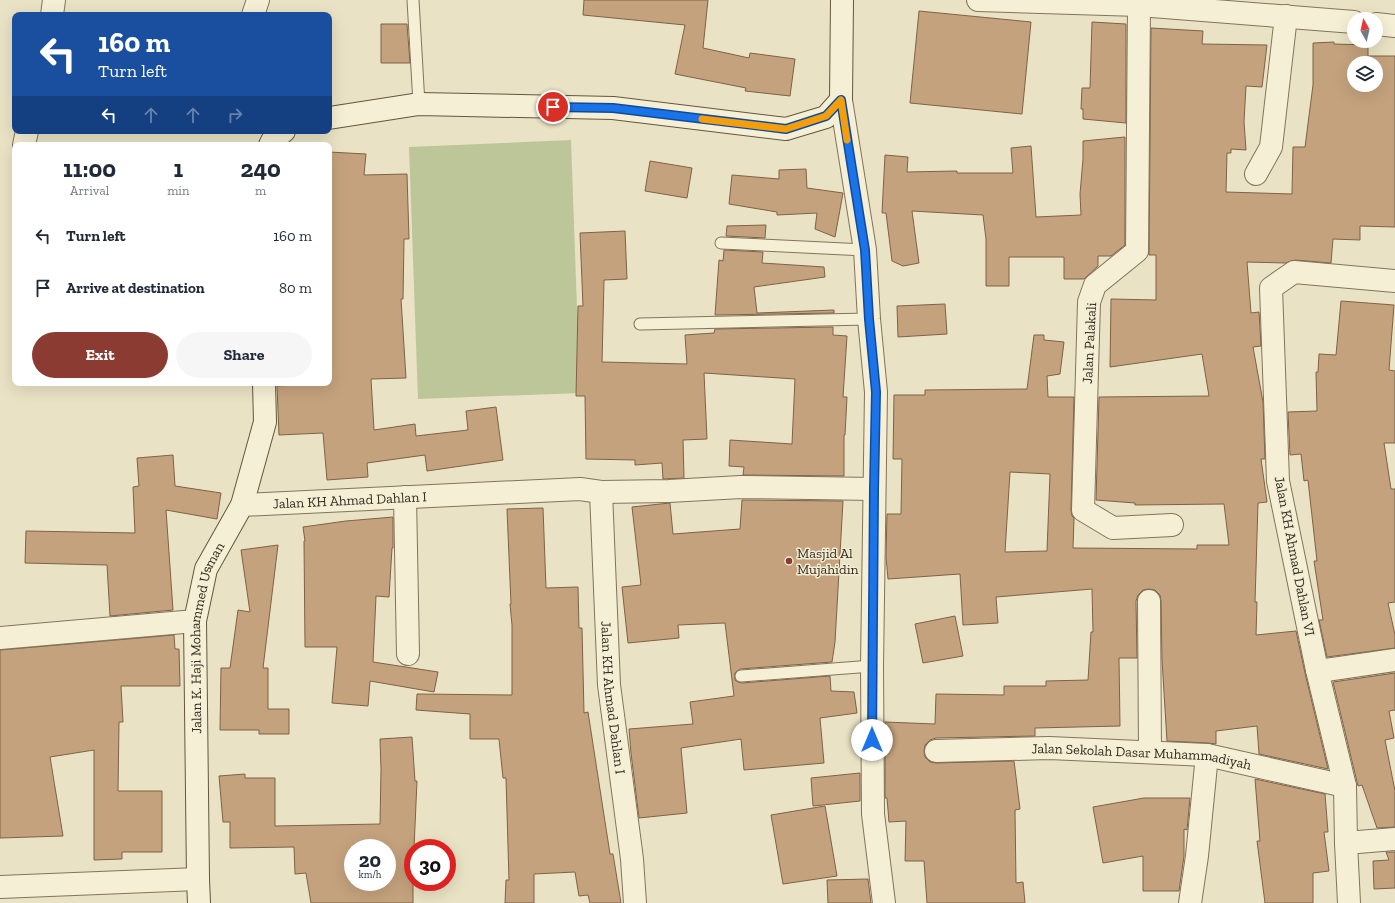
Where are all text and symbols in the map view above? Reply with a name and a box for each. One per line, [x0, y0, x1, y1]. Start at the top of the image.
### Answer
north arrow [1347, 12, 1383, 48]
map controls [1347, 12, 1383, 92]
text: 160 m [98, 26, 170, 59]
icon: left [32, 28, 84, 80]
button: layers [1347, 56, 1383, 92]
text: Turn left [98, 60, 167, 82]
pin [536, 90, 570, 124]
icon: arrive [542, 96, 564, 118]
icon: left [98, 104, 120, 126]
icon: ahead [140, 104, 162, 126]
icon: ahead [182, 104, 204, 126]
icon: right [224, 104, 246, 126]
text: 11:00 [63, 154, 116, 183]
text: 1 [173, 154, 183, 183]
text: 240 [241, 154, 281, 183]
text: Arrival [70, 183, 109, 198]
text: min [167, 183, 189, 198]
text: m [255, 183, 266, 198]
icon: left [32, 225, 54, 247]
text: Turn left [66, 227, 126, 245]
text: 160 m [273, 227, 312, 245]
icon: arrive [32, 277, 54, 299]
text: Arrive at destination [66, 279, 205, 297]
text: 80 m [279, 279, 312, 297]
street label: Jalan Palakali [1079, 302, 1100, 384]
button: Exit [32, 332, 168, 378]
button: Share [176, 332, 312, 378]
street label: Jalan KH Ahmad Dahlan VI [1271, 475, 1318, 638]
street label: Jalan KH Ahmad Dahlan I [273, 488, 427, 513]
street label: Jalan K. Haji Mohammed Usman [187, 539, 228, 734]
place label: Masjid Al Mujahidin [797, 545, 859, 578]
marker: Masjid Al Mujahidin [784, 556, 794, 566]
street label: Jalan KH Ahmad Dahlan I [597, 620, 629, 775]
position arrow [851, 719, 893, 761]
street label: Jalan Sekolah Dasar Muhammadiyah [1031, 740, 1253, 774]
speed limit sign: 30 [404, 839, 456, 891]
text: 20 [359, 848, 381, 872]
text: km/h [359, 869, 381, 881]

